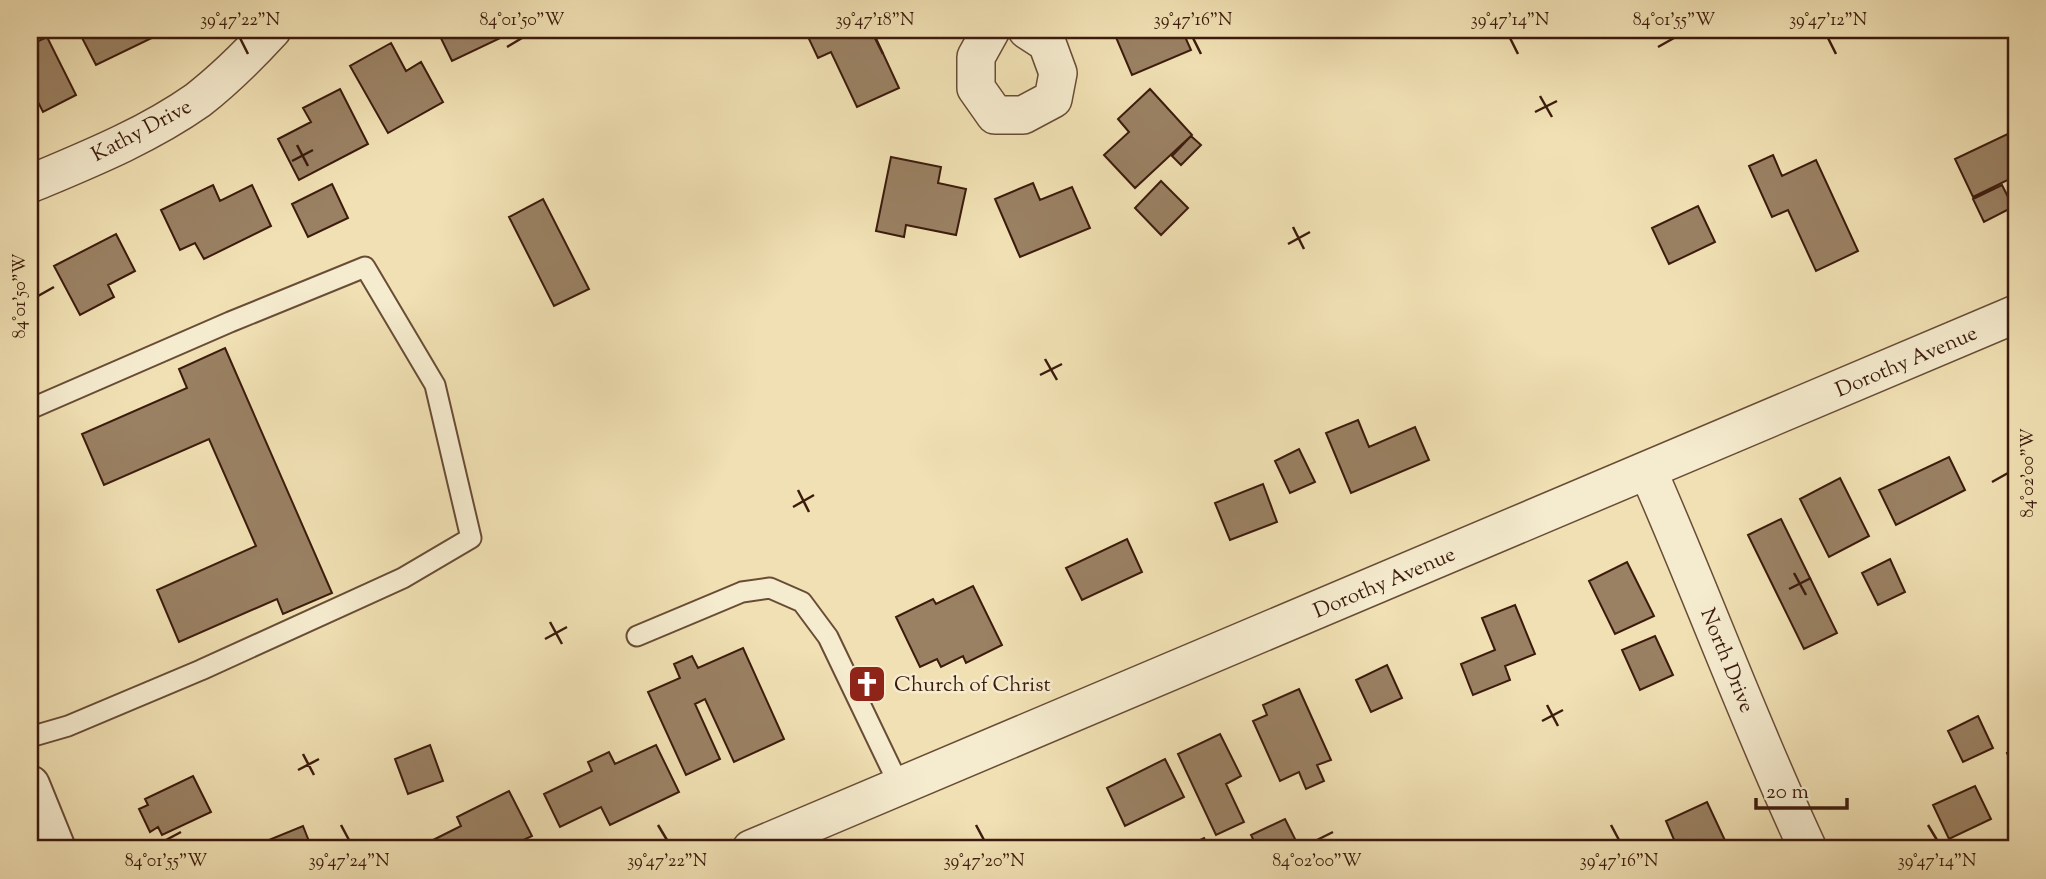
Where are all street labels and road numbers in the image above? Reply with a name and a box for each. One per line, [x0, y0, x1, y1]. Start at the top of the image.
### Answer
street label: Kathy Drive [87, 93, 197, 171]
street label: Dorothy Avenue [1831, 319, 1983, 406]
street label: Dorothy Avenue [1309, 540, 1461, 627]
street label: North Drive [1692, 604, 1761, 718]

